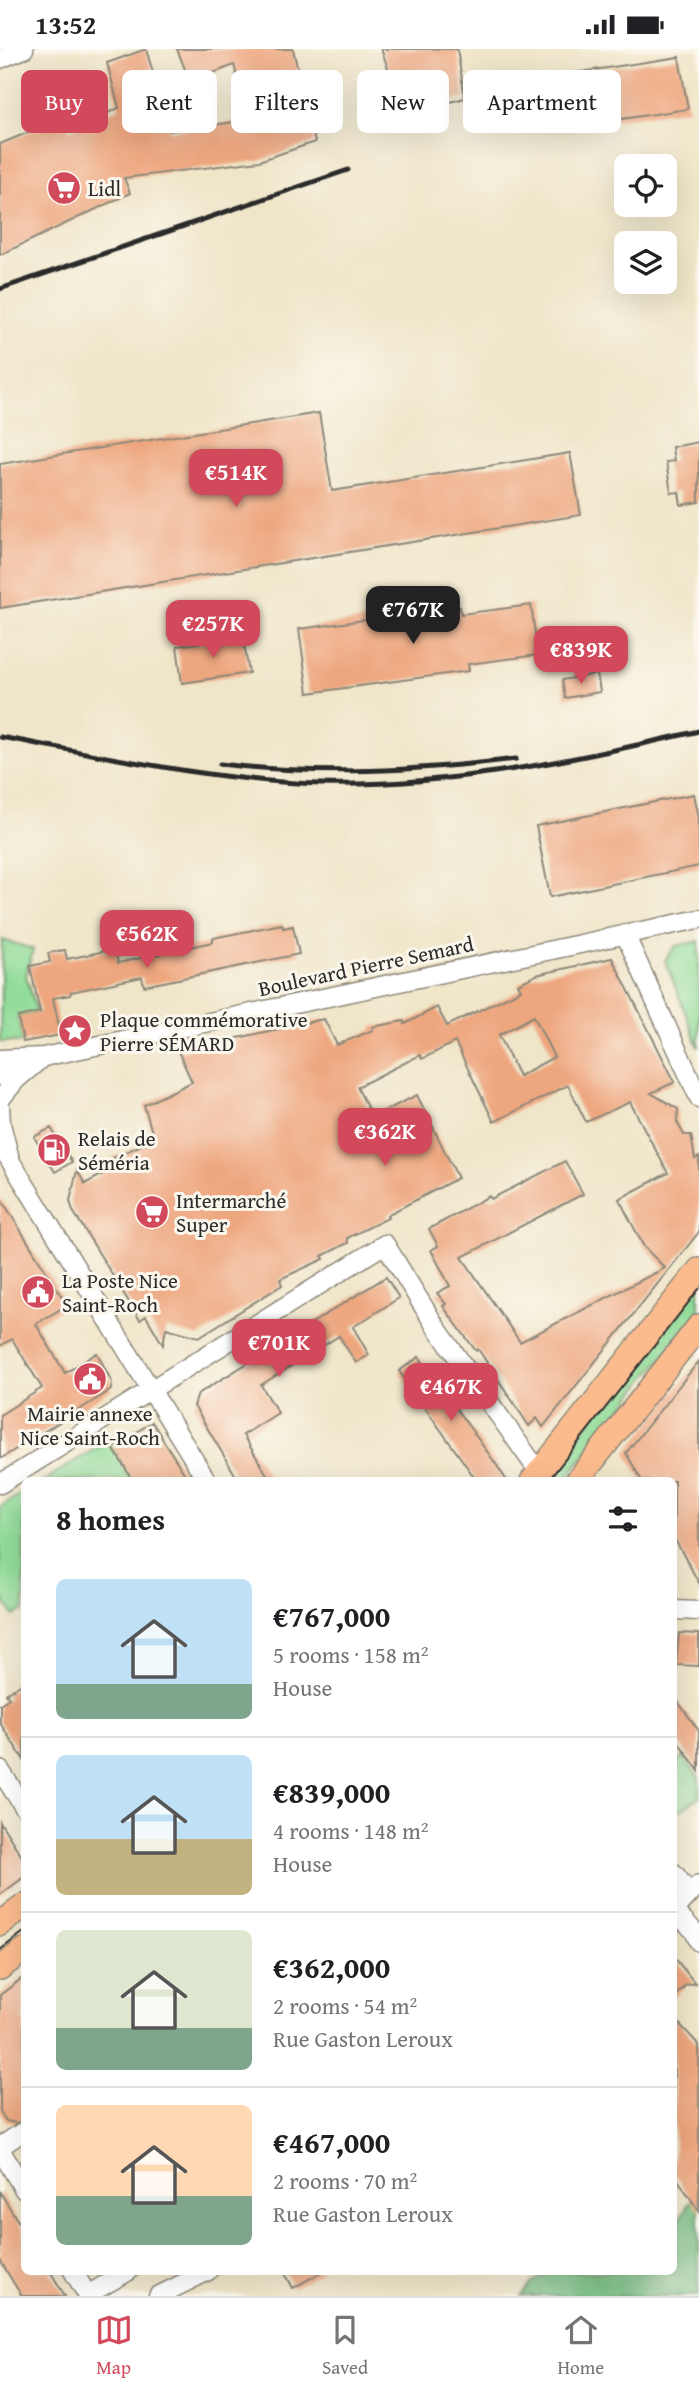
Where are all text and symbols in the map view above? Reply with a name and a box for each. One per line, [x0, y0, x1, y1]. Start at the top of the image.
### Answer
text: 13:52 [35, 5, 96, 44]
chip: Buy [21, 70, 108, 133]
chip: Rent [122, 70, 217, 133]
chip: Filters [231, 70, 343, 133]
chip: New [357, 70, 449, 133]
chip: Apartment [463, 70, 621, 133]
map controls [614, 154, 677, 294]
button: locate [614, 154, 677, 217]
supermarket icon: Lidl [45, 169, 83, 207]
place label: Lidl [88, 173, 121, 204]
button: layers [614, 231, 677, 294]
pin: €514K [187, 449, 285, 509]
text: €514K [205, 455, 267, 488]
pin: €767K [364, 587, 462, 646]
text: €767K [382, 592, 444, 625]
pin: €257K [164, 601, 262, 660]
text: €257K [182, 606, 244, 639]
pin: €839K [532, 627, 630, 686]
text: €839K [550, 632, 612, 665]
pin: €562K [98, 911, 196, 970]
text: €562K [116, 916, 178, 949]
street label: Boulevard Pierre Semard [256, 928, 477, 1004]
place label: Plaque commémorative Pierre SÉMARD [100, 1004, 308, 1059]
place icon: Plaque commémorative Pierre SÉMARD [56, 1012, 94, 1050]
pin: €362K [336, 1109, 434, 1168]
text: €362K [354, 1114, 416, 1147]
place label: Relais de Séméria [78, 1123, 156, 1178]
fuel station icon: Relais de Séméria [35, 1131, 73, 1169]
place label: Intermarché Super [176, 1185, 286, 1240]
supermarket icon: Intermarché Super [133, 1193, 171, 1231]
place label: La Poste Nice Saint-Roch [62, 1265, 178, 1320]
public building icon: La Poste Nice Saint-Roch [19, 1273, 57, 1311]
pin: €701K [230, 1319, 328, 1379]
text: €701K [248, 1325, 310, 1358]
public building icon: Mairie annexe Nice Saint-Roch [71, 1360, 109, 1398]
pin: €467K [402, 1363, 500, 1423]
text: €467K [420, 1369, 482, 1402]
place label: Mairie annexe Nice Saint-Roch [20, 1398, 160, 1453]
text: 8 homes [56, 1497, 165, 1541]
icon: filters [604, 1500, 642, 1538]
text: €767,000 [273, 1594, 390, 1638]
icon: home [112, 1607, 196, 1691]
text: 5 rooms · 158 m² [273, 1638, 428, 1671]
text: House [273, 1671, 332, 1704]
text: €839,000 [273, 1770, 390, 1814]
icon: home [112, 1783, 196, 1867]
text: 4 rooms · 148 m² [273, 1814, 428, 1847]
text: House [273, 1847, 332, 1880]
text: €362,000 [273, 1945, 390, 1989]
icon: home [112, 1958, 196, 2042]
text: 2 rooms · 54 m² [273, 1989, 417, 2022]
text: Rue Gaston Leroux [273, 2022, 453, 2055]
text: €467,000 [273, 2120, 390, 2164]
icon: home [112, 2133, 196, 2217]
text: 2 rooms · 70 m² [273, 2164, 417, 2197]
text: Rue Gaston Leroux [273, 2197, 453, 2230]
tab: Map [95, 2311, 133, 2381]
tab: Saved [322, 2311, 368, 2381]
tab: Home [558, 2311, 604, 2381]

